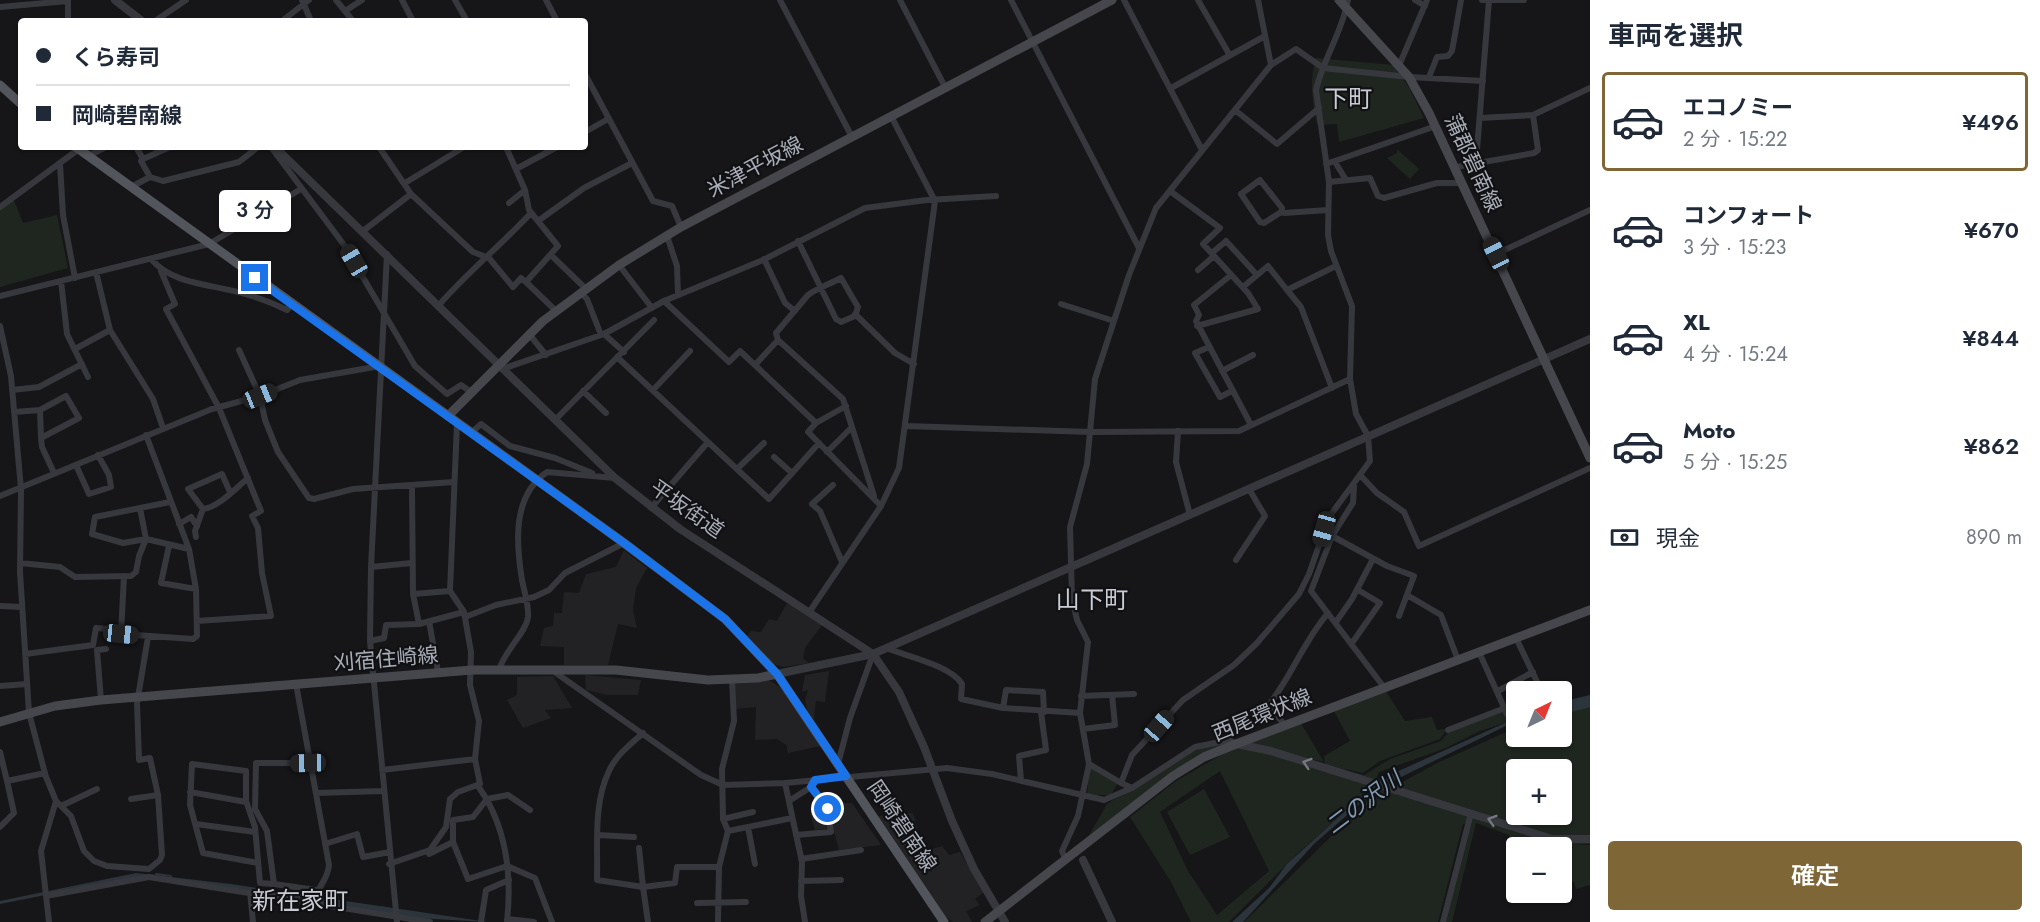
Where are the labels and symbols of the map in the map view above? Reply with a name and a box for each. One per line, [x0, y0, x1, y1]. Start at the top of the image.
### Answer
district label: 下町 [1324, 81, 1372, 116]
street label: 蒲郡碧南線 [1437, 109, 1509, 217]
street label: 米津平坂線 [702, 129, 808, 205]
callout: 3 分 [219, 191, 291, 233]
car [1480, 234, 1512, 274]
car [337, 241, 371, 281]
route end [241, 264, 268, 291]
car [240, 381, 280, 411]
street label: 平坂街道 [644, 473, 730, 545]
car [1310, 509, 1338, 549]
district label: 山下町 [1056, 582, 1128, 617]
car [102, 623, 140, 645]
street label: 刈宿住崎線 [332, 639, 440, 679]
street label: 西尾環状線 [1208, 681, 1316, 749]
north arrow [1506, 681, 1572, 747]
car [1140, 707, 1178, 745]
car [290, 754, 326, 772]
one-way arrow [1302, 758, 1313, 770]
water label: 二の沢川 [1318, 762, 1409, 841]
street label: 岡崎碧南線 [860, 774, 944, 878]
route start [814, 795, 841, 822]
one-way arrow [1487, 815, 1498, 827]
district label: 新在家町 [252, 883, 348, 918]

